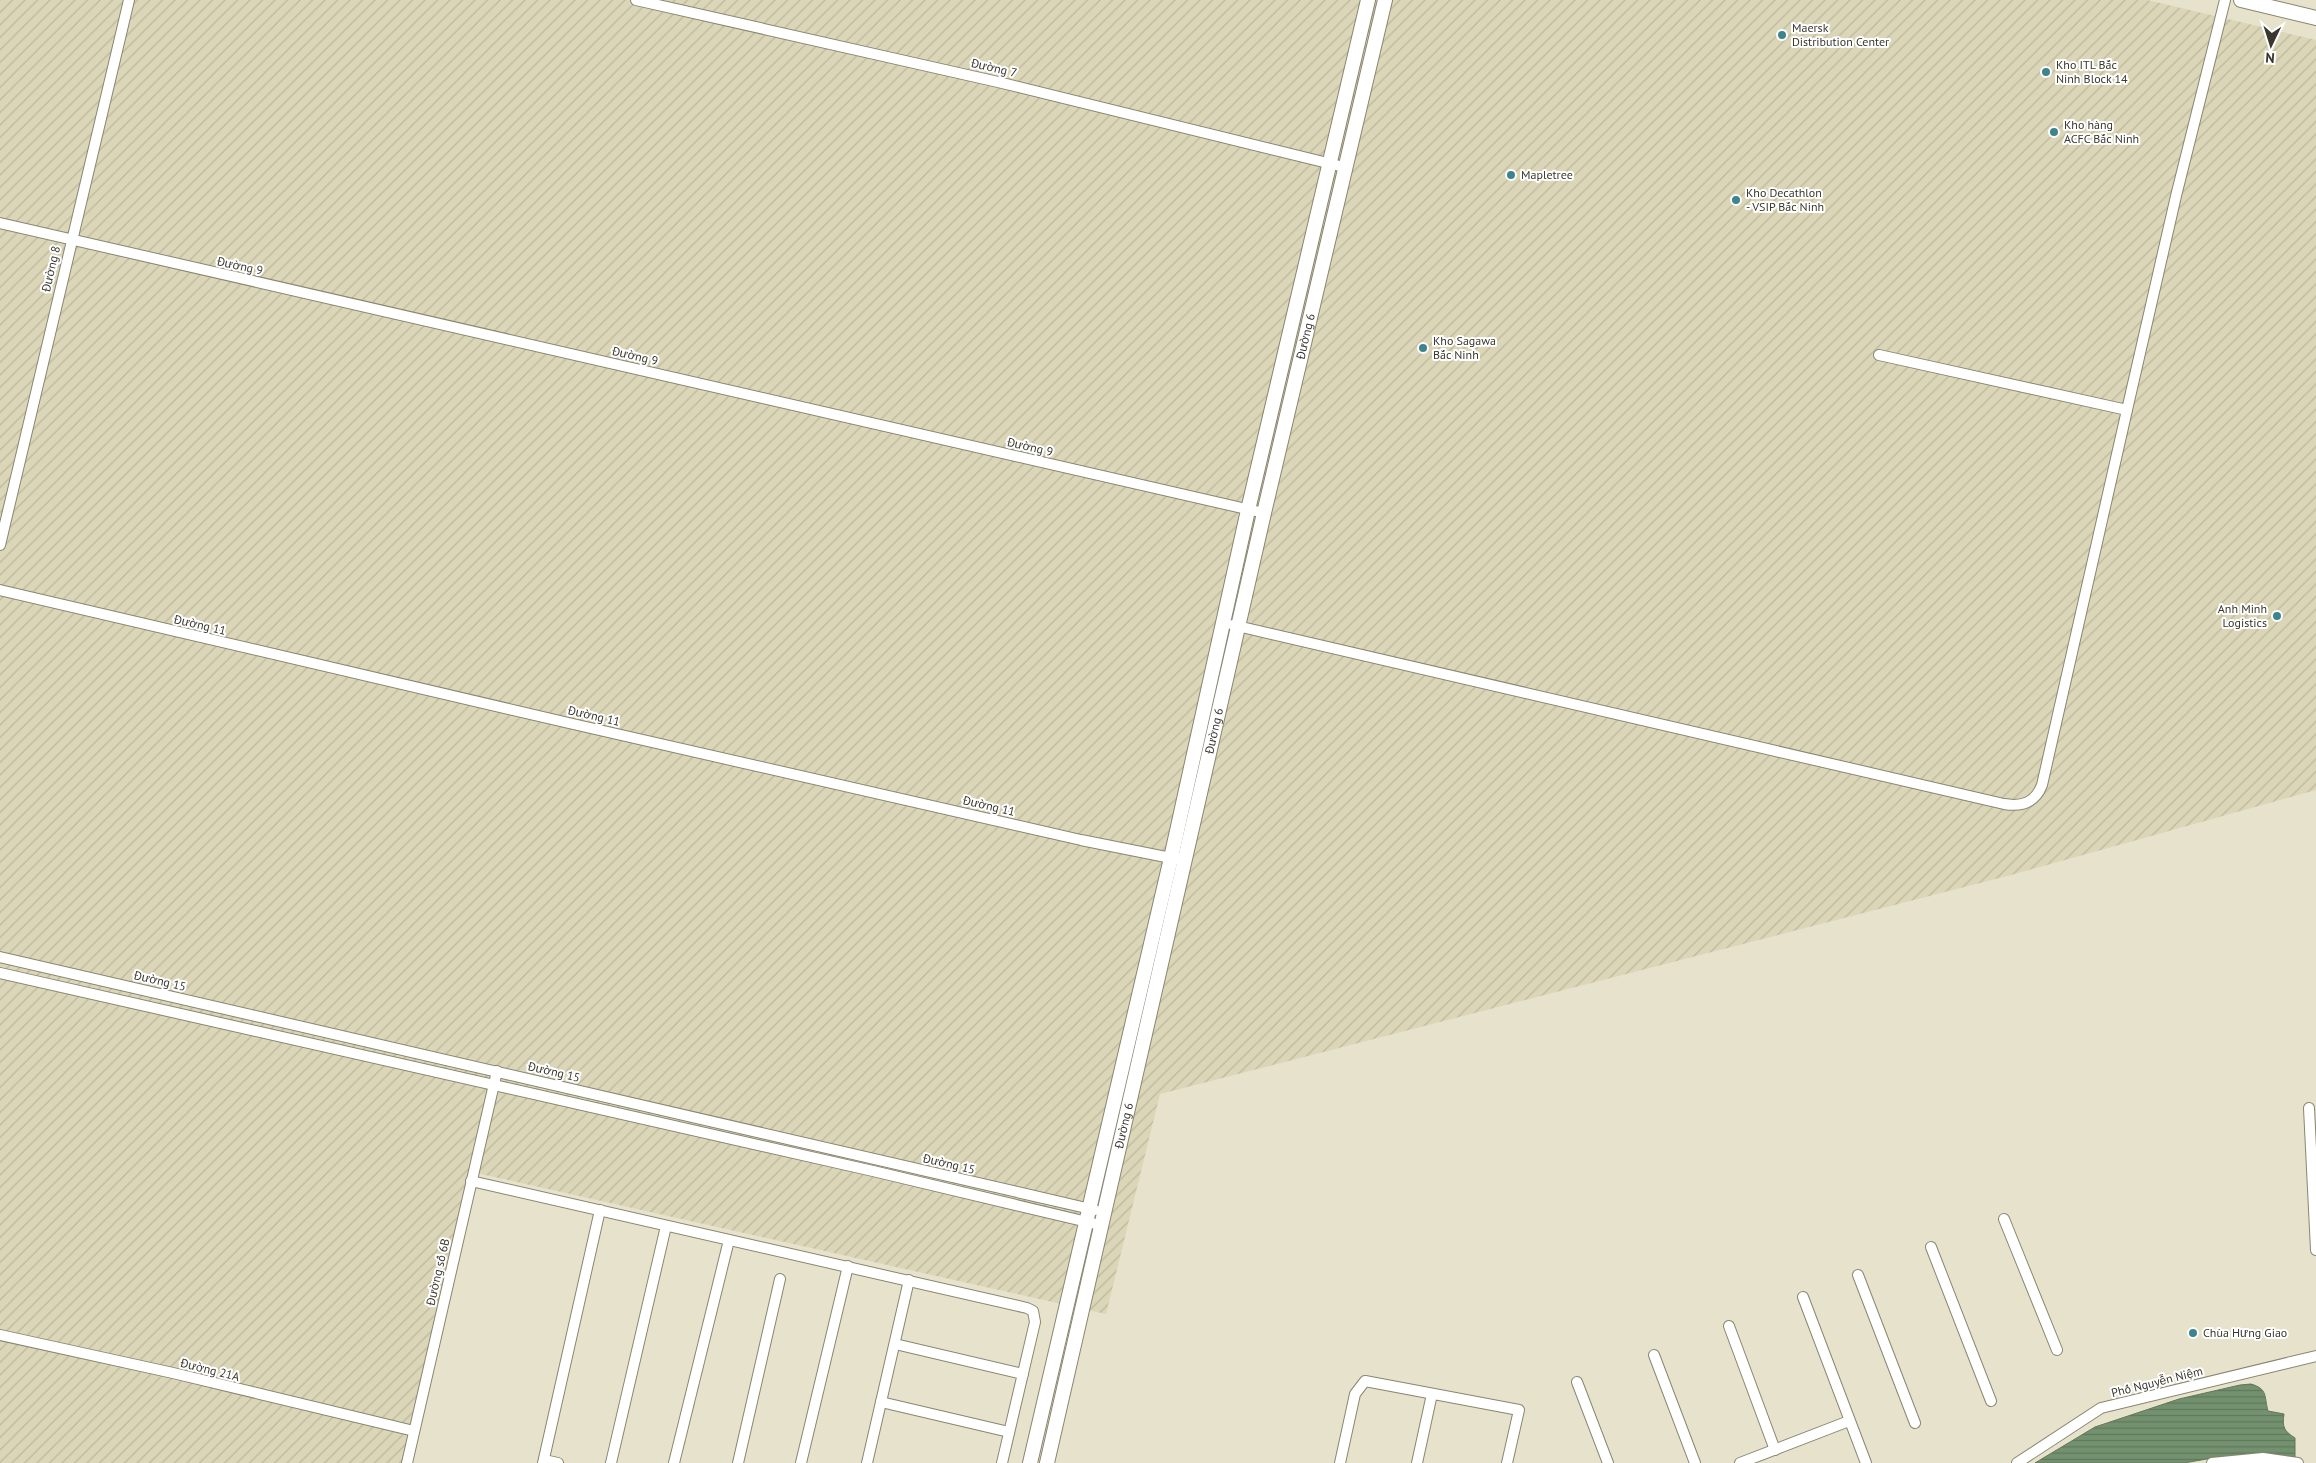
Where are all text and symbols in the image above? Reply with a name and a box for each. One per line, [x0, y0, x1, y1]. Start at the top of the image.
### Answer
place label: Maersk Distribution Center [1792, 20, 1889, 49]
north arrow [2246, 20, 2296, 70]
marker: Maersk Distribution Center [1776, 29, 1788, 41]
text: N [2265, 49, 2275, 67]
street label: Đường 7 [969, 55, 1018, 80]
place label: Kho ITL Bắc Ninh Block 14 [2056, 57, 2128, 86]
marker: Kho ITL Bắc Ninh Block 14 [2040, 66, 2052, 78]
place label: Kho hàng ACFC Bắc Ninh [2064, 117, 2139, 146]
marker: Kho hàng ACFC Bắc Ninh [2048, 126, 2060, 138]
place label: Mapletree [1521, 167, 1573, 182]
marker: Mapletree [1505, 169, 1517, 181]
place label: Kho Decathlon - VSIP Bắc Ninh [1746, 185, 1824, 214]
marker: Kho Decathlon - VSIP Bắc Ninh [1730, 194, 1742, 206]
street label: Đường 8 [38, 245, 63, 294]
street label: Đường 9 [215, 253, 264, 278]
street label: Đường 6 [1292, 312, 1318, 362]
place label: Kho Sagawa Bắc Ninh [1433, 333, 1496, 362]
marker: Kho Sagawa Bắc Ninh [1417, 342, 1429, 354]
street label: Đường 9 [610, 343, 659, 368]
street label: Đường 9 [1005, 434, 1054, 459]
place label: Anh Minh Logistics [2218, 601, 2267, 630]
marker: Anh Minh Logistics [2271, 610, 2283, 622]
street label: Đường 11 [172, 611, 228, 638]
street label: Đường 11 [566, 702, 622, 729]
street label: Đường 6 [1201, 706, 1226, 756]
street label: Đường 11 [961, 792, 1017, 819]
street label: Đường 15 [132, 967, 188, 994]
street label: Đường 15 [526, 1058, 582, 1085]
street label: Đường 6 [1111, 1101, 1136, 1151]
street label: Đường 15 [921, 1150, 977, 1177]
street label: Đường số 6B [422, 1237, 452, 1308]
place label: Chùa Hưng Giao [2203, 1325, 2287, 1340]
marker: Chùa Hưng Giao [2187, 1327, 2199, 1339]
street label: Đường 21A [178, 1355, 241, 1384]
street label: Phố Nguyễn Niệm [2110, 1363, 2204, 1400]

